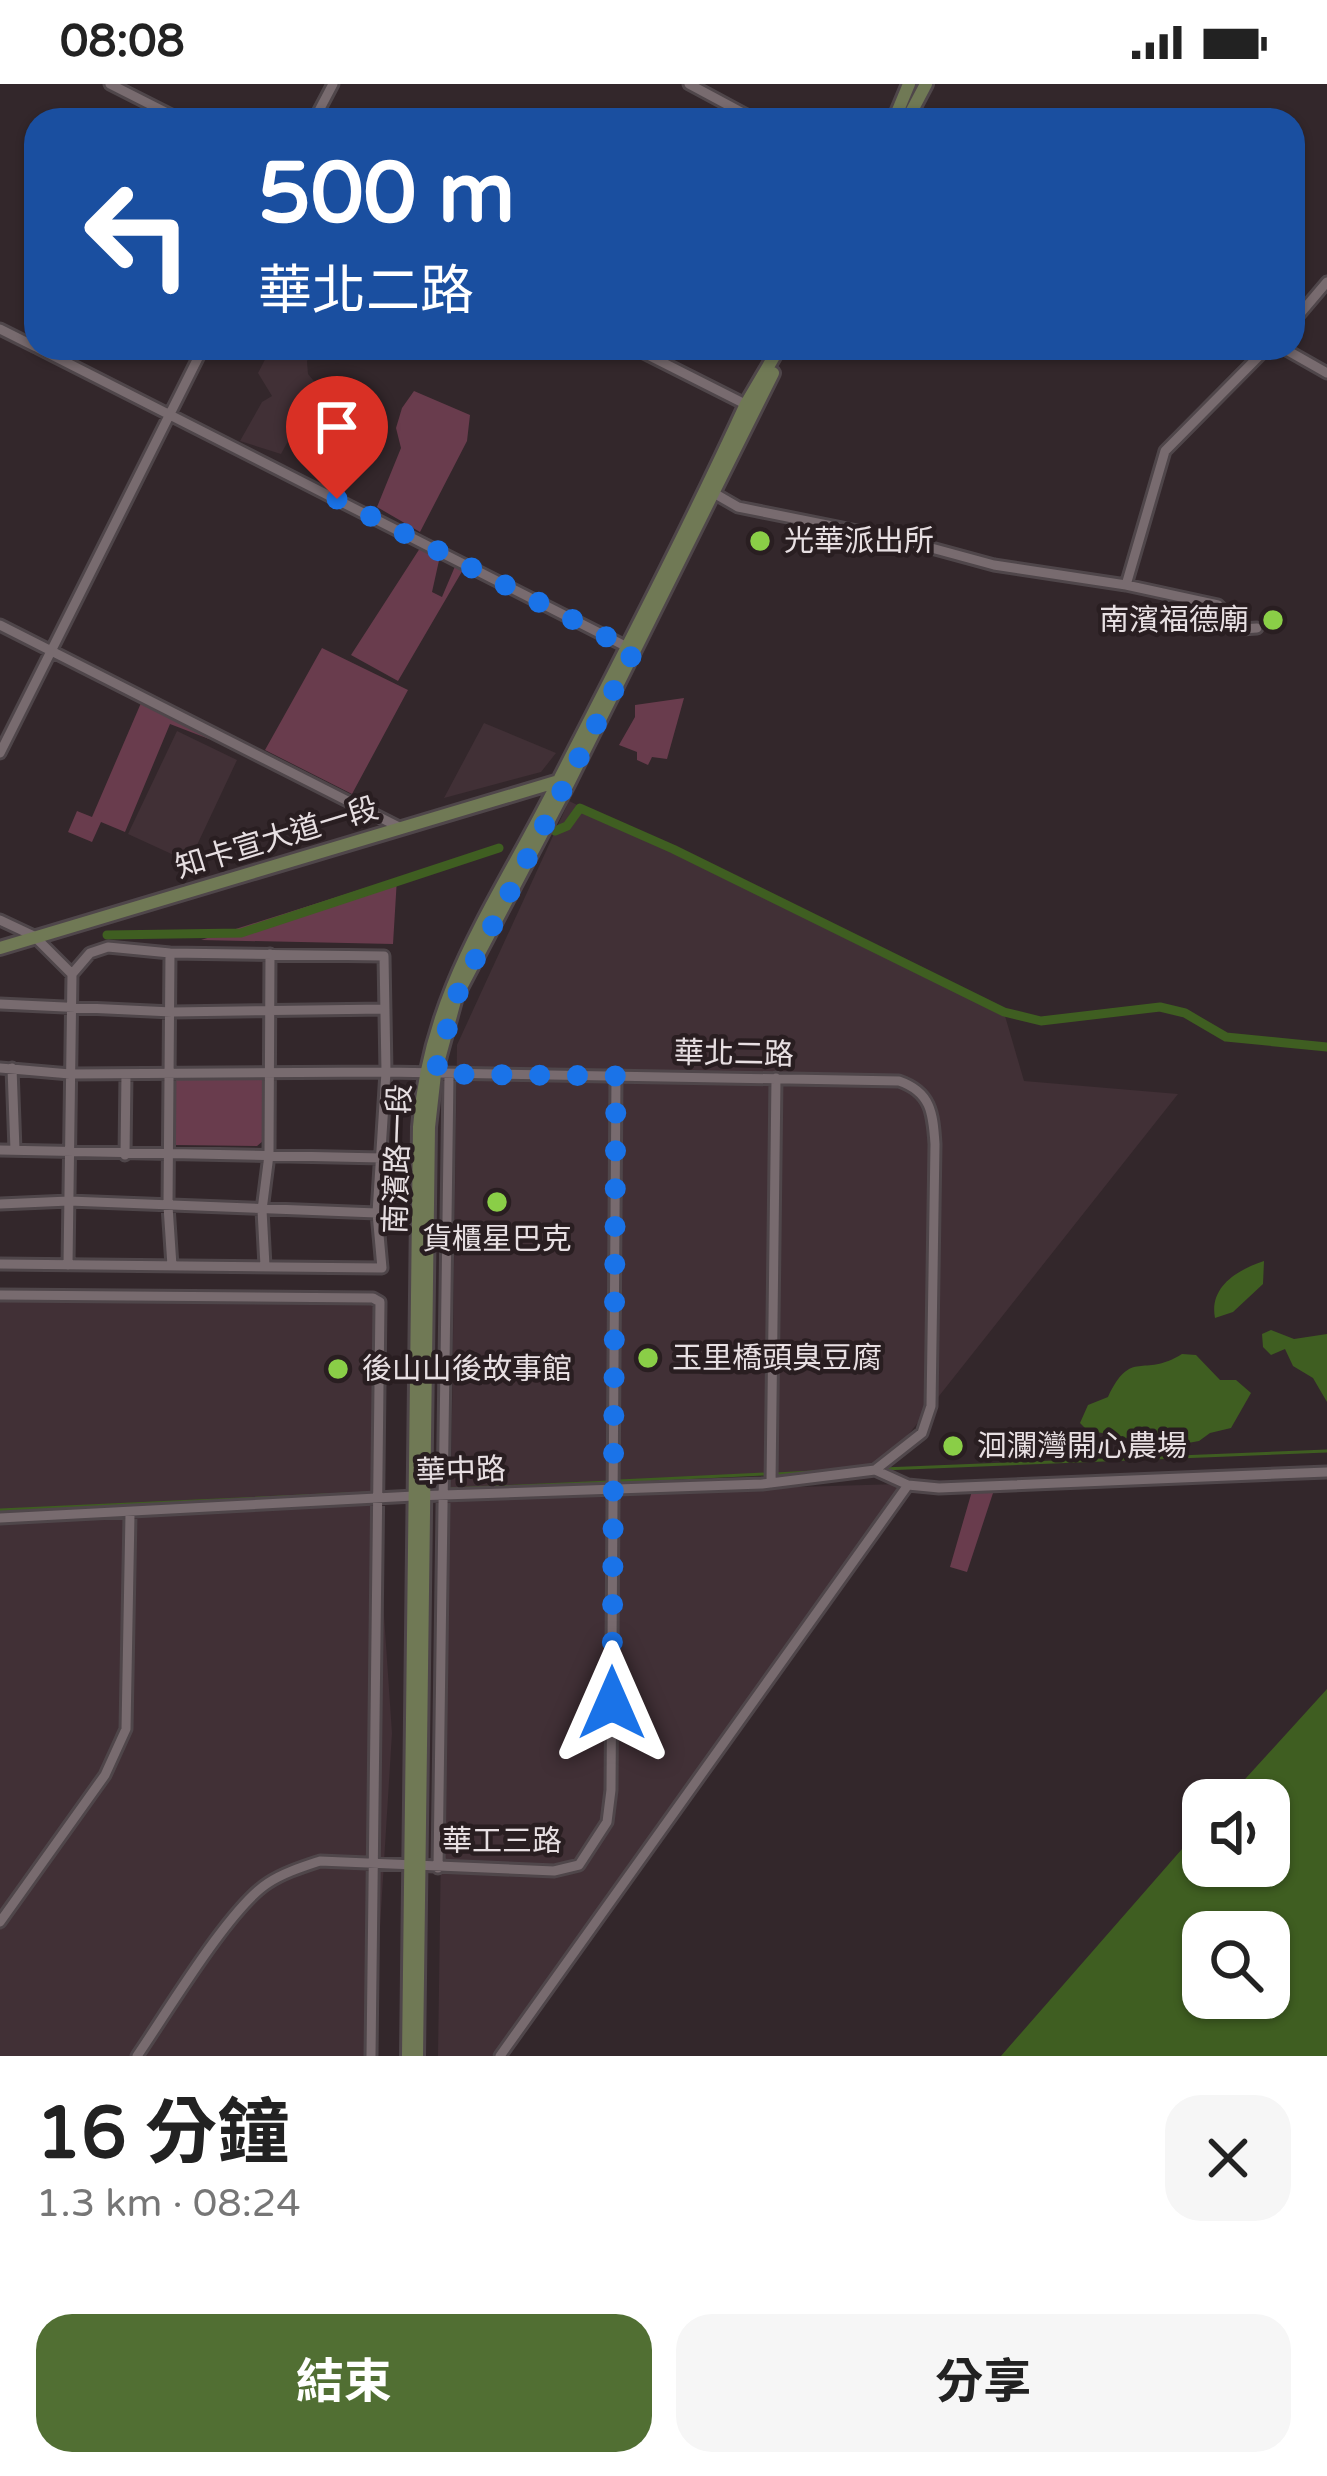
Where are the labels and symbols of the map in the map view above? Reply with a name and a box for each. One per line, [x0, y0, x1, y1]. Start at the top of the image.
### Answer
pin [286, 376, 388, 499]
place label: 光華派出所 [784, 523, 934, 560]
marker: 光華派出所 [747, 528, 773, 554]
place label: 南濱福德廟 [1099, 602, 1249, 639]
marker: 南濱福德廟 [1260, 607, 1286, 633]
street label: 知卡宣大道一段 [171, 790, 383, 886]
street label: 華北二路 [674, 1034, 794, 1074]
street label: 南濱路一段 [377, 1083, 419, 1235]
marker: 貨櫃星巴克 [484, 1189, 510, 1215]
place label: 貨櫃星巴克 [422, 1221, 572, 1258]
place label: 玉里橋頭臭豆腐 [672, 1340, 882, 1377]
marker: 玉里橋頭臭豆腐 [635, 1345, 661, 1371]
place label: 後山山後故事館 [362, 1351, 572, 1388]
marker: 後山山後故事館 [325, 1356, 351, 1382]
place label: 洄瀾灣開心農場 [977, 1428, 1187, 1465]
marker: 洄瀾灣開心農場 [940, 1433, 966, 1459]
street label: 華中路 [415, 1451, 507, 1491]
position arrow [549, 1640, 675, 1766]
street label: 華工三路 [442, 1823, 562, 1860]

